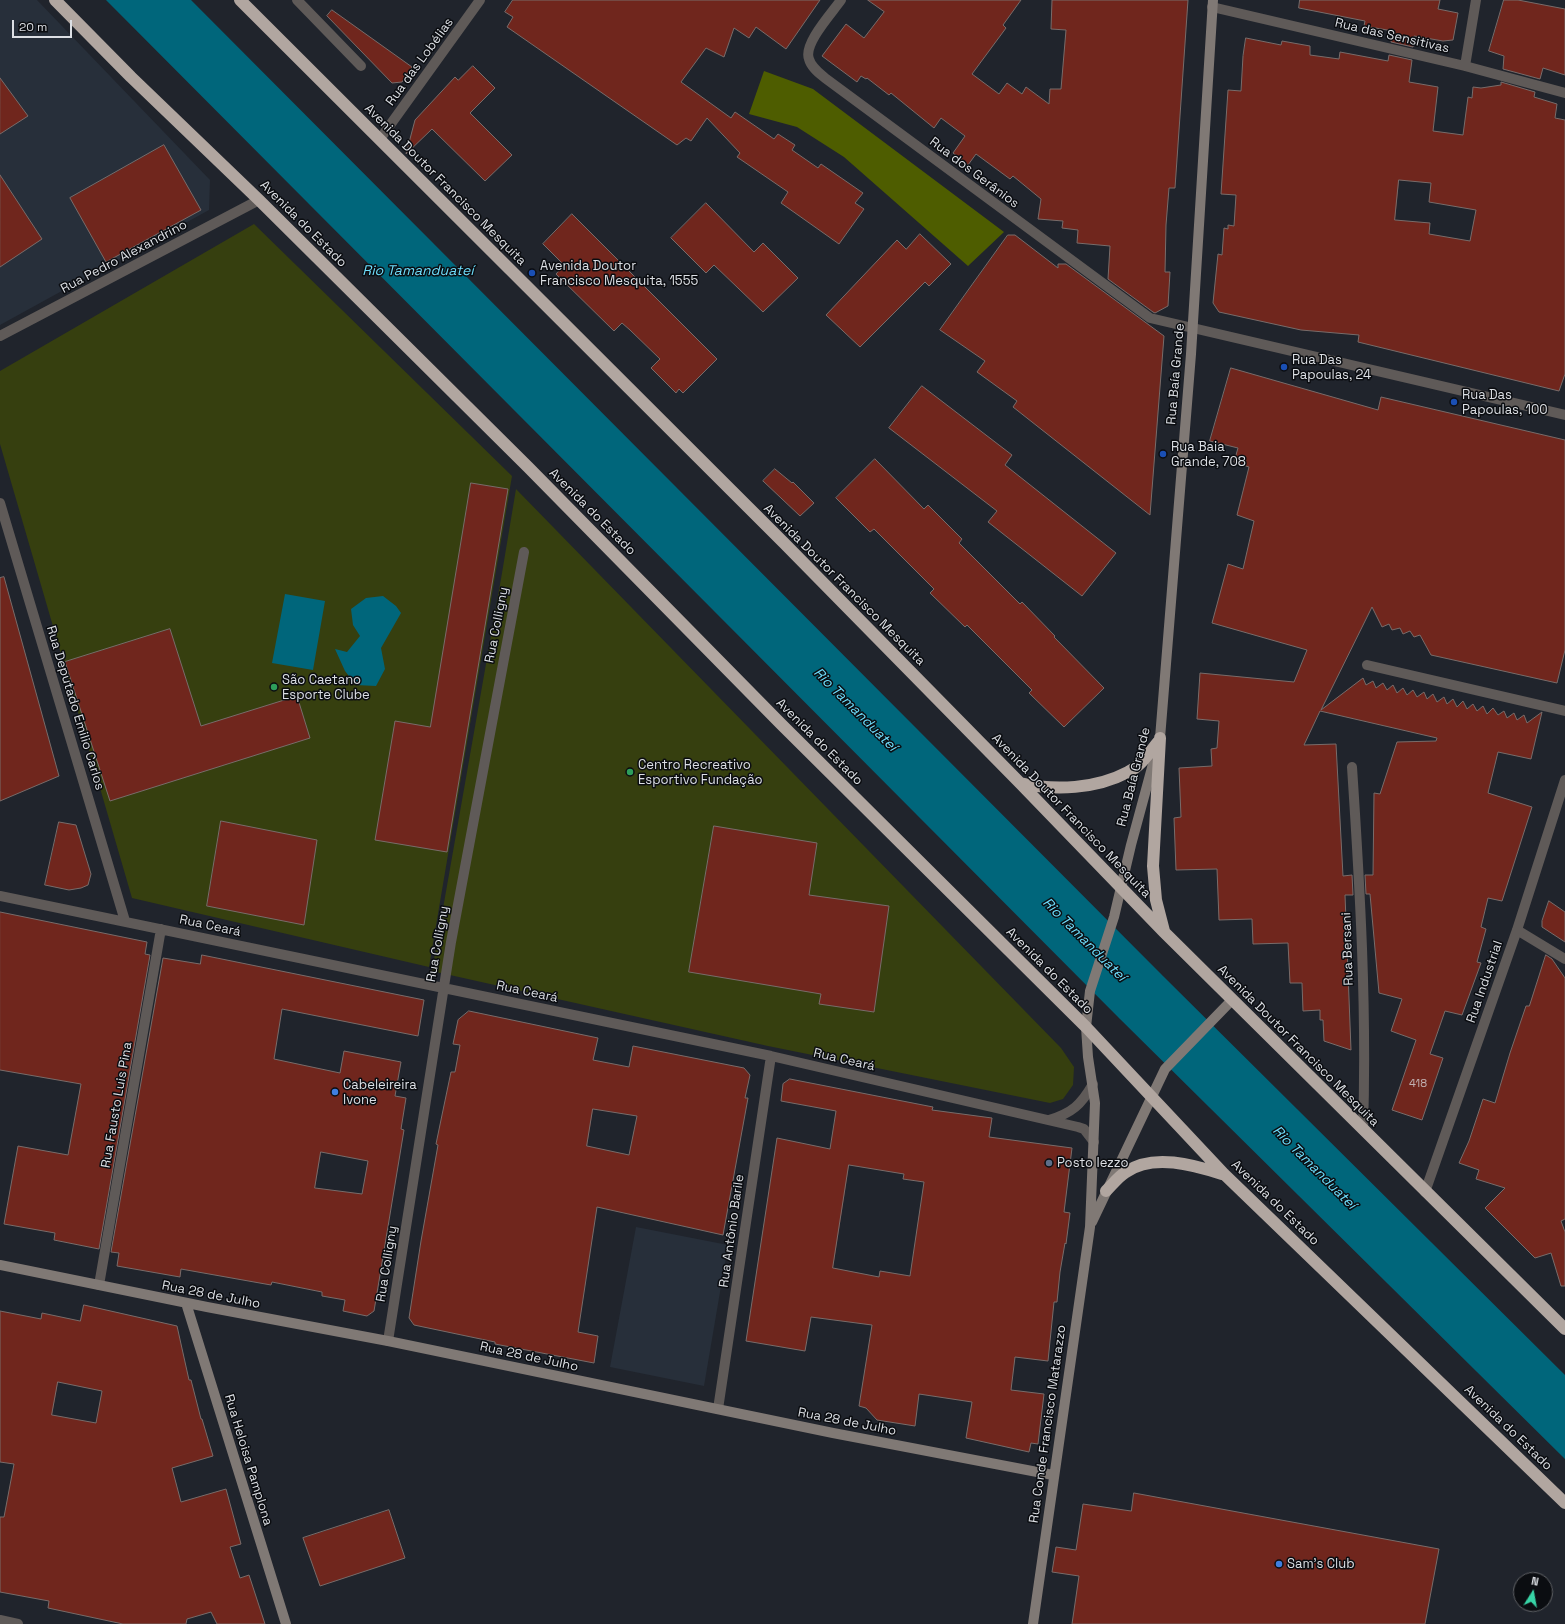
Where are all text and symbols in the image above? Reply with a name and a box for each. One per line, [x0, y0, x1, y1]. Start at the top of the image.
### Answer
scale bar [14, 12, 74, 38]
street label: Rua das Lobélias [383, 15, 457, 109]
street label: Rua das Sensitivas [1333, 15, 1451, 57]
text: 20 m [19, 19, 47, 35]
street label: Avenida Doutor Francisco Mesquita [361, 101, 529, 269]
street label: Rua dos Gerânios [926, 134, 1022, 212]
street label: Avenida do Estado [256, 177, 350, 271]
street label: Rua Pedro Alexandrino [58, 217, 190, 297]
place label: Avenida Doutor Francisco Mesquita, 1555 [540, 258, 698, 289]
water label: Rio Tamanduateí [362, 263, 474, 279]
marker: Avenida Doutor Francisco Mesquita, 1555 [527, 268, 537, 278]
street label: Rua Baía Grande [1164, 323, 1188, 425]
place label: Rua Das Papoulas, 24 [1292, 352, 1371, 383]
marker: Rua Das Papoulas, 24 [1279, 362, 1289, 372]
place label: Rua Das Papoulas, 100 [1462, 387, 1548, 418]
marker: Rua Das Papoulas, 100 [1449, 397, 1459, 407]
place label: Rua Baia Grande, 708 [1171, 439, 1246, 470]
marker: Rua Baia Grande, 708 [1158, 449, 1168, 459]
street label: Avenida do Estado [545, 465, 639, 559]
street label: Avenida Doutor Francisco Mesquita [760, 501, 928, 669]
street label: Rua Colligny [482, 586, 512, 664]
street label: Rua Deputado Emilio Carlos [43, 624, 107, 792]
water label: Rio Tamanduateí [810, 665, 900, 755]
place label: São Caetano Esporte Clube [282, 672, 370, 703]
marker: São Caetano Esporte Clube [269, 682, 279, 692]
street label: Avenida do Estado [772, 695, 866, 789]
street label: Rua Baía Grande [1114, 726, 1154, 828]
street label: Avenida Doutor Francisco Mesquita [988, 731, 1154, 901]
place label: Centro Recreativo Esportivo Fundação [638, 757, 762, 788]
marker: Centro Recreativo Esportivo Fundação [625, 767, 635, 777]
water label: Rio Tamanduateí [1039, 895, 1129, 985]
street label: Rua Colligny [424, 905, 452, 983]
street label: Rua Ceará [178, 912, 242, 940]
street label: Rua Bersani [1339, 912, 1357, 986]
street label: Avenida do Estado [1002, 924, 1096, 1018]
street label: Rua Industrial [1464, 939, 1506, 1025]
street label: Avenida Doutor Francisco Mesquita [1214, 962, 1382, 1130]
street label: Rua Ceará [495, 978, 559, 1006]
street label: Rua Fausto Luis Pina [98, 1041, 136, 1169]
street label: Rua Ceará [812, 1045, 876, 1075]
place label: Cabeleireira Ivone [343, 1077, 417, 1108]
house number: 418 [1409, 1077, 1427, 1091]
marker: Cabeleireira Ivone [330, 1087, 340, 1097]
water label: Rio Tamanduateí [1269, 1123, 1359, 1213]
place label: Posto Iezzo [1057, 1155, 1128, 1171]
street label: Avenida do Estado [1228, 1157, 1322, 1249]
marker: Posto Iezzo [1044, 1158, 1054, 1168]
street label: Rua Antônio Barile [716, 1173, 748, 1289]
street label: Rua Colligny [373, 1225, 401, 1303]
street label: Rua 28 de Julho [160, 1278, 262, 1312]
street label: Rua Conde Francisco Matarazzo [1026, 1324, 1070, 1524]
street label: Rua 28 de Julho [478, 1339, 580, 1375]
street label: Avenida do Estado [1461, 1382, 1555, 1474]
street label: Rua Heloisa Pamplona [221, 1392, 275, 1528]
street label: Rua 28 de Julho [796, 1405, 898, 1439]
place label: Sam's Club [1287, 1556, 1355, 1572]
marker: Sam's Club [1274, 1559, 1284, 1569]
north arrow [1513, 1572, 1553, 1612]
text: N [1530, 1574, 1540, 1589]

